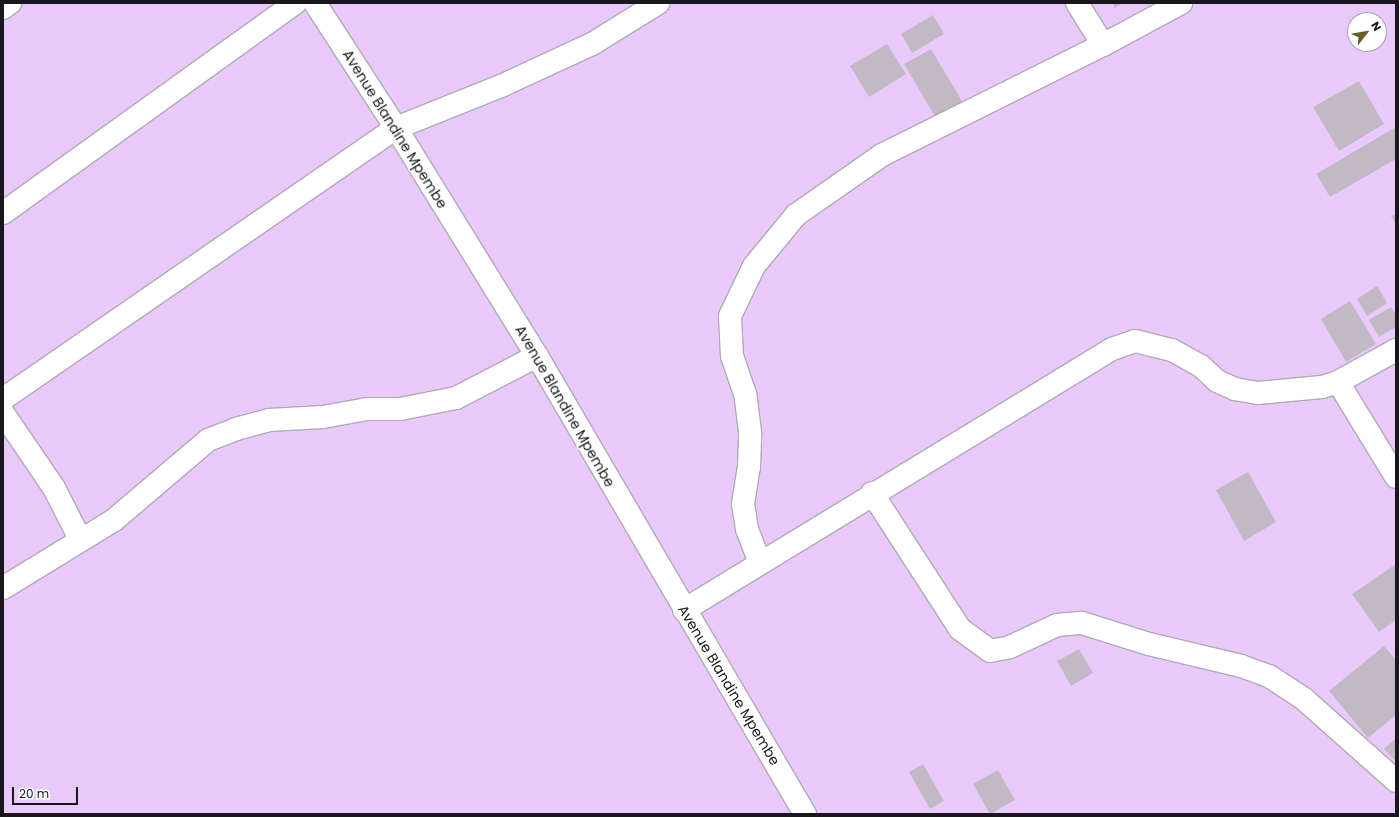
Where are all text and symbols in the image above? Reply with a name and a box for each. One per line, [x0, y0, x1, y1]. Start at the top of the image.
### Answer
north arrow [1347, 12, 1387, 52]
text: N [1367, 19, 1385, 34]
street label: Avenue Blandine Mpembe [339, 47, 451, 211]
street label: Avenue Blandine Mpembe [512, 322, 618, 490]
street label: Avenue Blandine Mpembe [674, 602, 784, 768]
scale bar [14, 779, 80, 805]
text: 20 m [19, 785, 49, 802]

